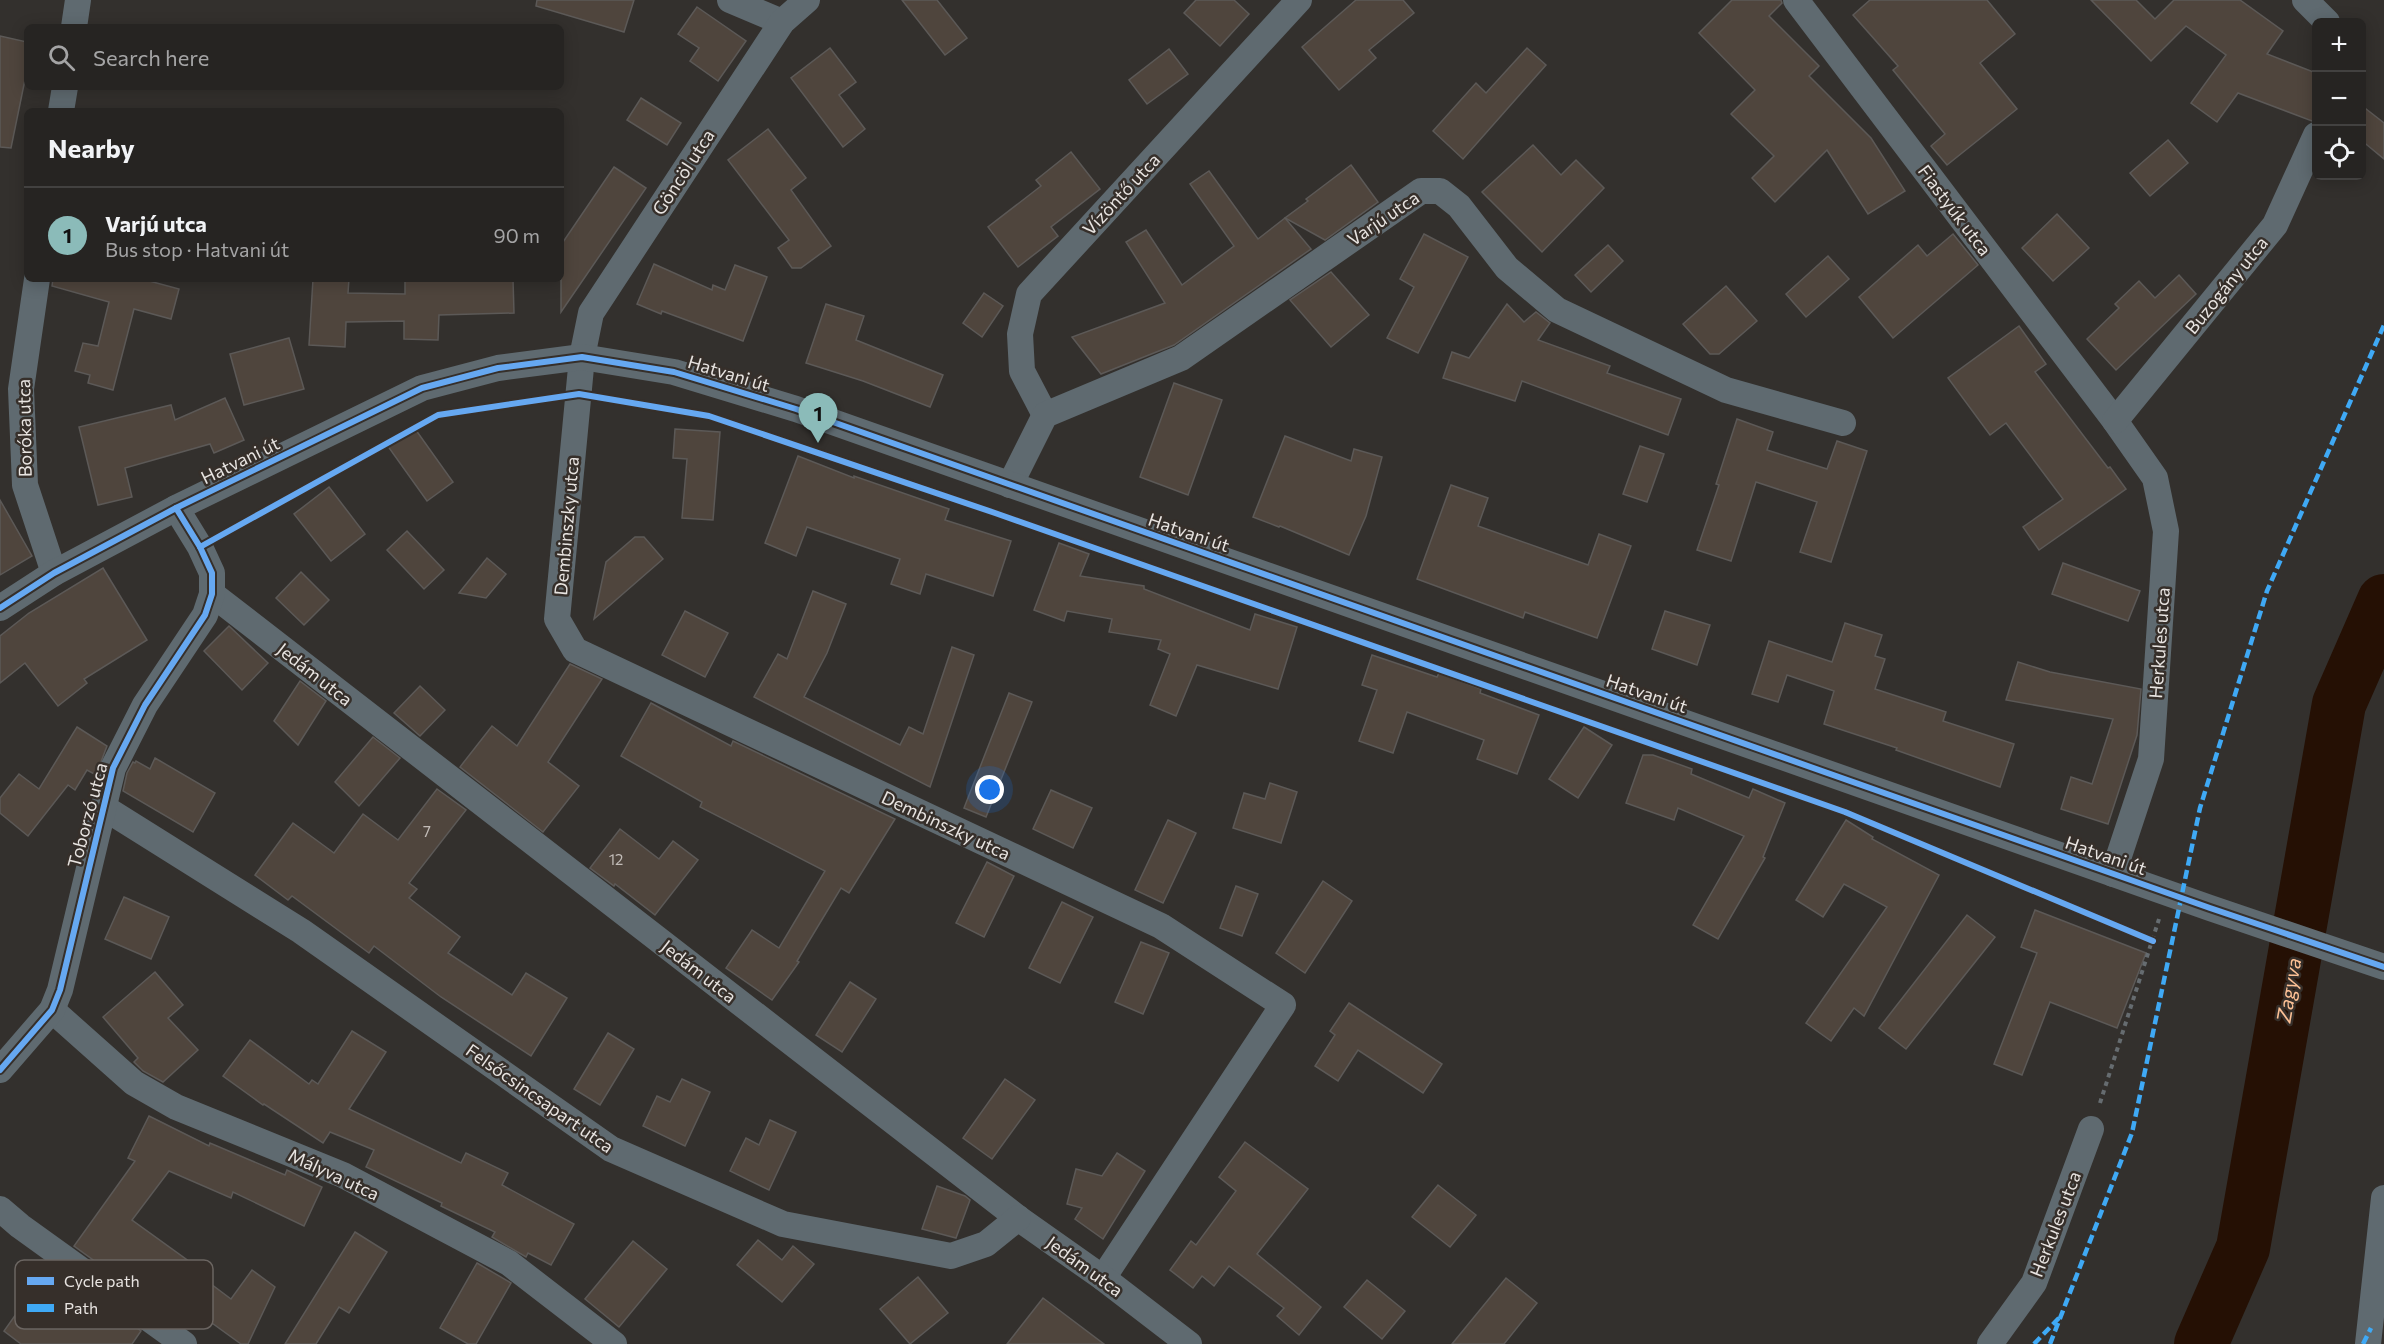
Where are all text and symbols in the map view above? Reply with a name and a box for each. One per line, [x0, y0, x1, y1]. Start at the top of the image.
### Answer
map controls [2312, 18, 2366, 180]
button: + [2312, 18, 2366, 72]
search box [24, 24, 564, 90]
icon: search [45, 41, 78, 74]
text: Search here [93, 44, 209, 71]
button: − [2312, 72, 2366, 126]
street label: Göncöl utca [647, 125, 719, 219]
button: locate [2312, 126, 2366, 180]
text: Nearby [48, 132, 135, 163]
street label: Vízöntő utca [1078, 149, 1164, 239]
street label: Fiastyúk utca [1914, 160, 1996, 260]
street label: Varjú utca [1343, 186, 1423, 250]
text: Varjú utca [105, 210, 207, 237]
text: 1 [63, 223, 72, 247]
text: 90 m [494, 223, 540, 247]
street label: Buzogány utca [2180, 232, 2272, 338]
text: Bus stop · Hatvani út [105, 237, 289, 261]
street label: Hatvani út [685, 350, 773, 396]
street label: Boróka utca [12, 379, 36, 477]
pin: 1 [798, 394, 838, 443]
street label: Hatvani út [197, 432, 283, 488]
street label: Dembinszky utca [549, 456, 583, 596]
street label: Hatvani út [1145, 508, 1233, 556]
street label: Herkules utca [2144, 587, 2174, 699]
street label: Jedám utca [273, 638, 357, 710]
street label: Hatvani út [1603, 669, 1691, 717]
street label: Toborzó utca [62, 760, 112, 870]
your location [975, 775, 1004, 804]
street label: Dembinszky utca [878, 786, 1014, 864]
house number: 7 [423, 822, 431, 840]
street label: Hatvani út [2062, 831, 2150, 879]
house number: 12 [609, 850, 623, 868]
street label: Jedám utca [657, 935, 741, 1007]
water label: Zagyva [2270, 956, 2306, 1025]
street label: Felsőcsincsapart utca [462, 1039, 618, 1157]
street label: Mályva utca [285, 1143, 383, 1205]
street label: Herkules utca [2025, 1168, 2085, 1280]
street label: Jedám utca [1042, 1231, 1128, 1301]
legend [15, 1260, 213, 1329]
text: Cycle path [64, 1271, 140, 1290]
text: Path [64, 1298, 98, 1317]

